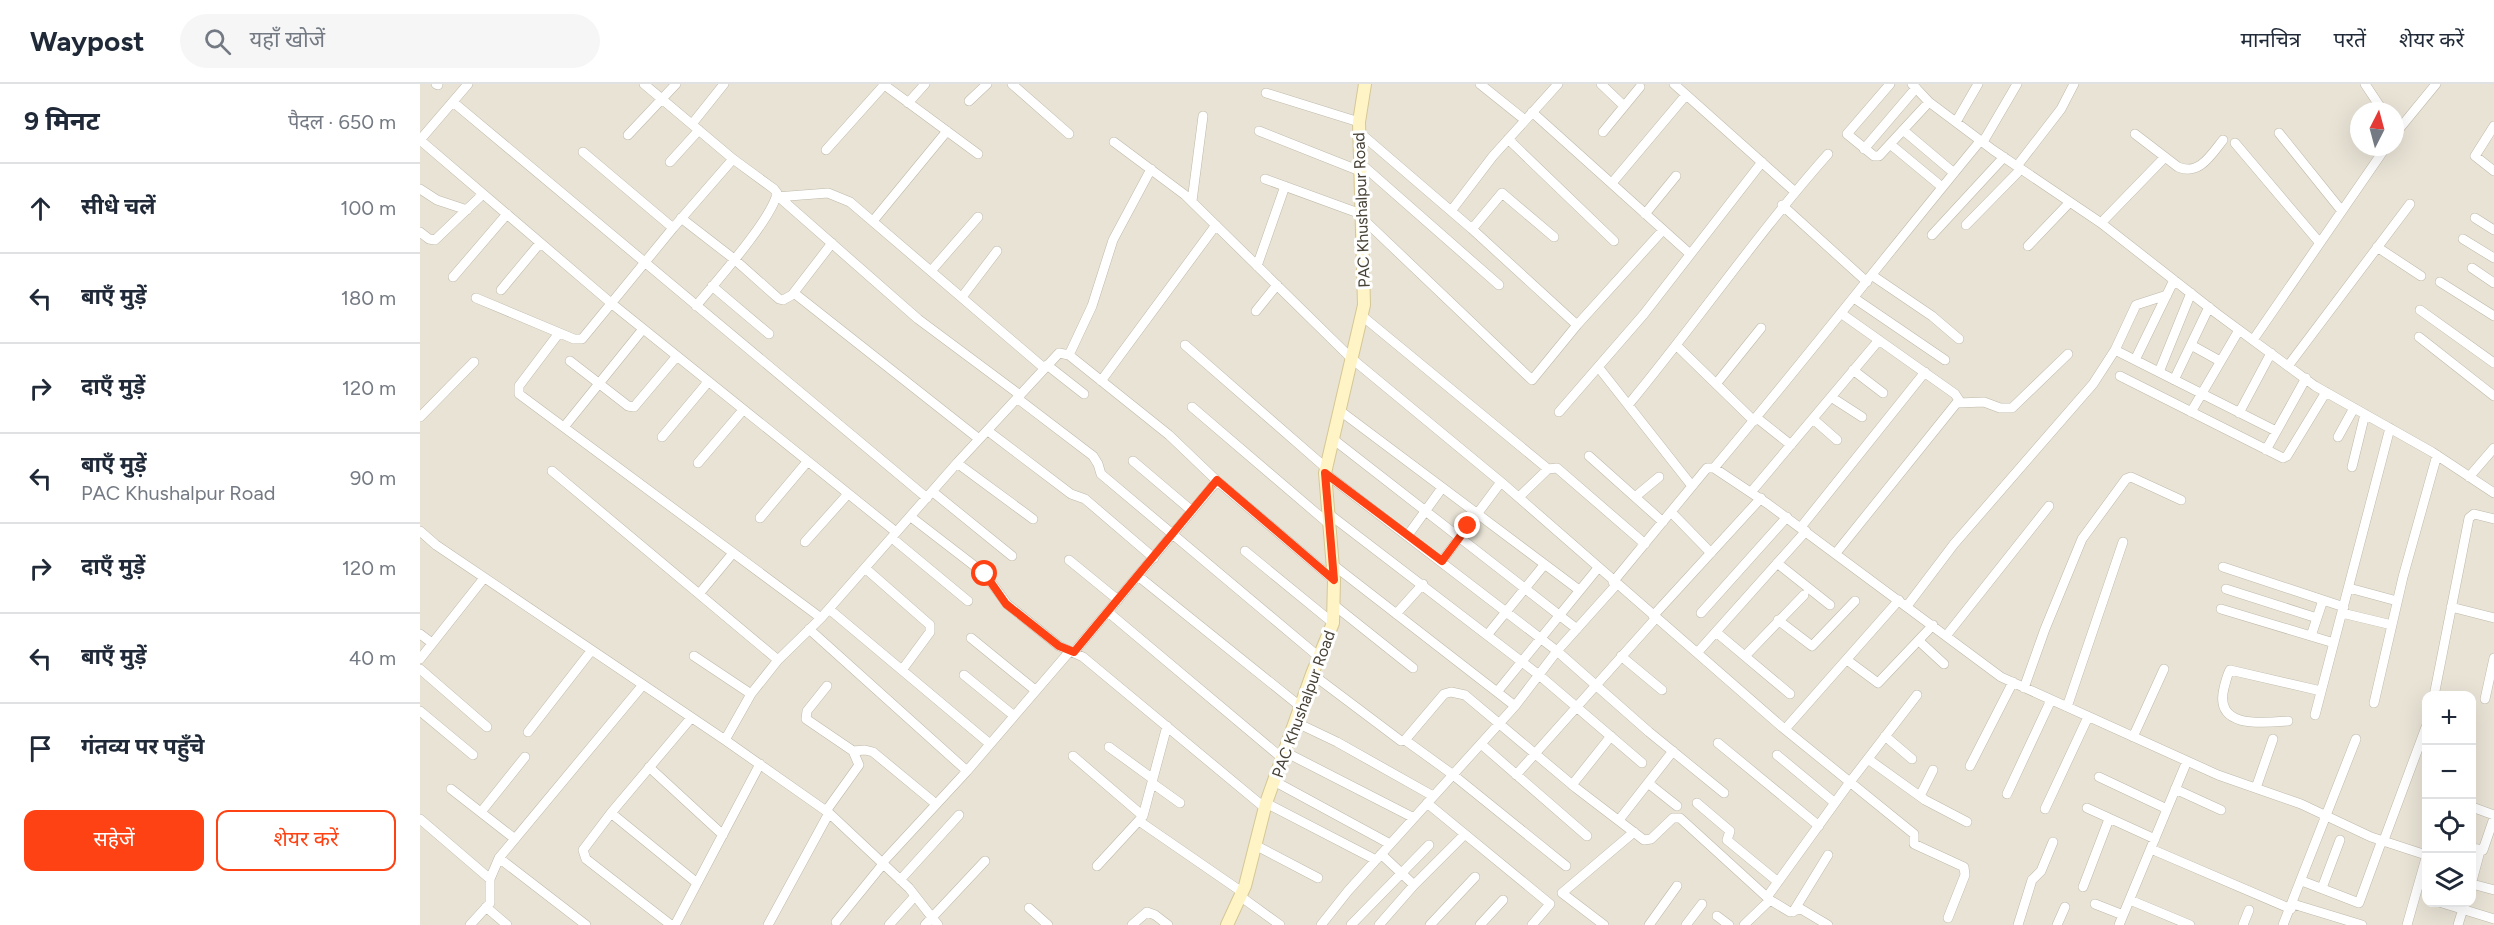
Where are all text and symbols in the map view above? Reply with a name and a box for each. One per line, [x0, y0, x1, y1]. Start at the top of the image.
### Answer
search box [180, 14, 600, 68]
text: Waypost [30, 24, 144, 58]
icon: search [201, 25, 234, 58]
text: यहाँ खोजें [249, 26, 325, 53]
text: मानचित्र [2241, 27, 2301, 52]
text: परतें [2334, 27, 2366, 52]
text: शेयर करें [2399, 27, 2464, 52]
north arrow [2350, 102, 2404, 156]
text: 9 मिनट [24, 105, 100, 137]
text: पैदल · 650 m [288, 110, 396, 134]
street label: PAC Khushalpur Road [1349, 132, 1374, 288]
icon: ahead [24, 192, 57, 225]
text: सीधे चलें [81, 193, 156, 220]
text: 100 m [340, 196, 396, 220]
icon: left [24, 282, 57, 315]
text: बाएँ मुड़ें [81, 283, 147, 310]
text: 180 m [341, 286, 396, 310]
icon: right [24, 372, 57, 405]
text: दाएँ मुड़ें [81, 373, 145, 400]
text: 120 m [342, 376, 396, 400]
text: बाएँ मुड़ें [81, 451, 147, 478]
icon: left [24, 462, 57, 495]
text: 90 m [350, 466, 396, 490]
text: PAC Khushalpur Road [81, 481, 275, 505]
route end [1454, 512, 1480, 538]
icon: right [24, 552, 57, 585]
text: दाएँ मुड़ें [81, 553, 145, 580]
text: 120 m [342, 556, 396, 580]
route start [971, 560, 997, 586]
street label: PAC Khushalpur Road [1268, 628, 1339, 780]
icon: left [24, 642, 57, 675]
text: बाएँ मुड़ें [81, 643, 147, 670]
text: 40 m [349, 646, 396, 670]
map controls [2422, 691, 2476, 907]
button: + [2422, 691, 2476, 745]
icon: arrive [24, 732, 57, 765]
text: गंतव्य पर पहुँचे [81, 733, 205, 760]
button: − [2422, 745, 2476, 799]
button: locate [2422, 799, 2476, 853]
button: सहेजें [24, 810, 204, 871]
button: शेयर करें [216, 810, 396, 871]
button: layers [2422, 853, 2476, 907]

